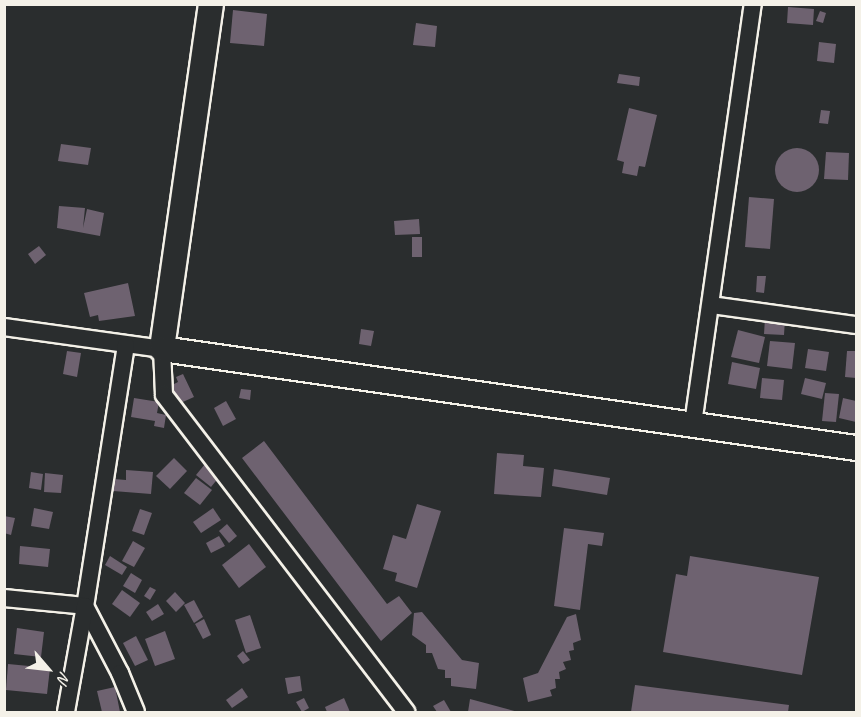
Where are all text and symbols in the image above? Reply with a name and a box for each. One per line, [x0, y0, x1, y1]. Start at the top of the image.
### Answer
north arrow [18, 639, 78, 699]
text: N [53, 668, 75, 687]

